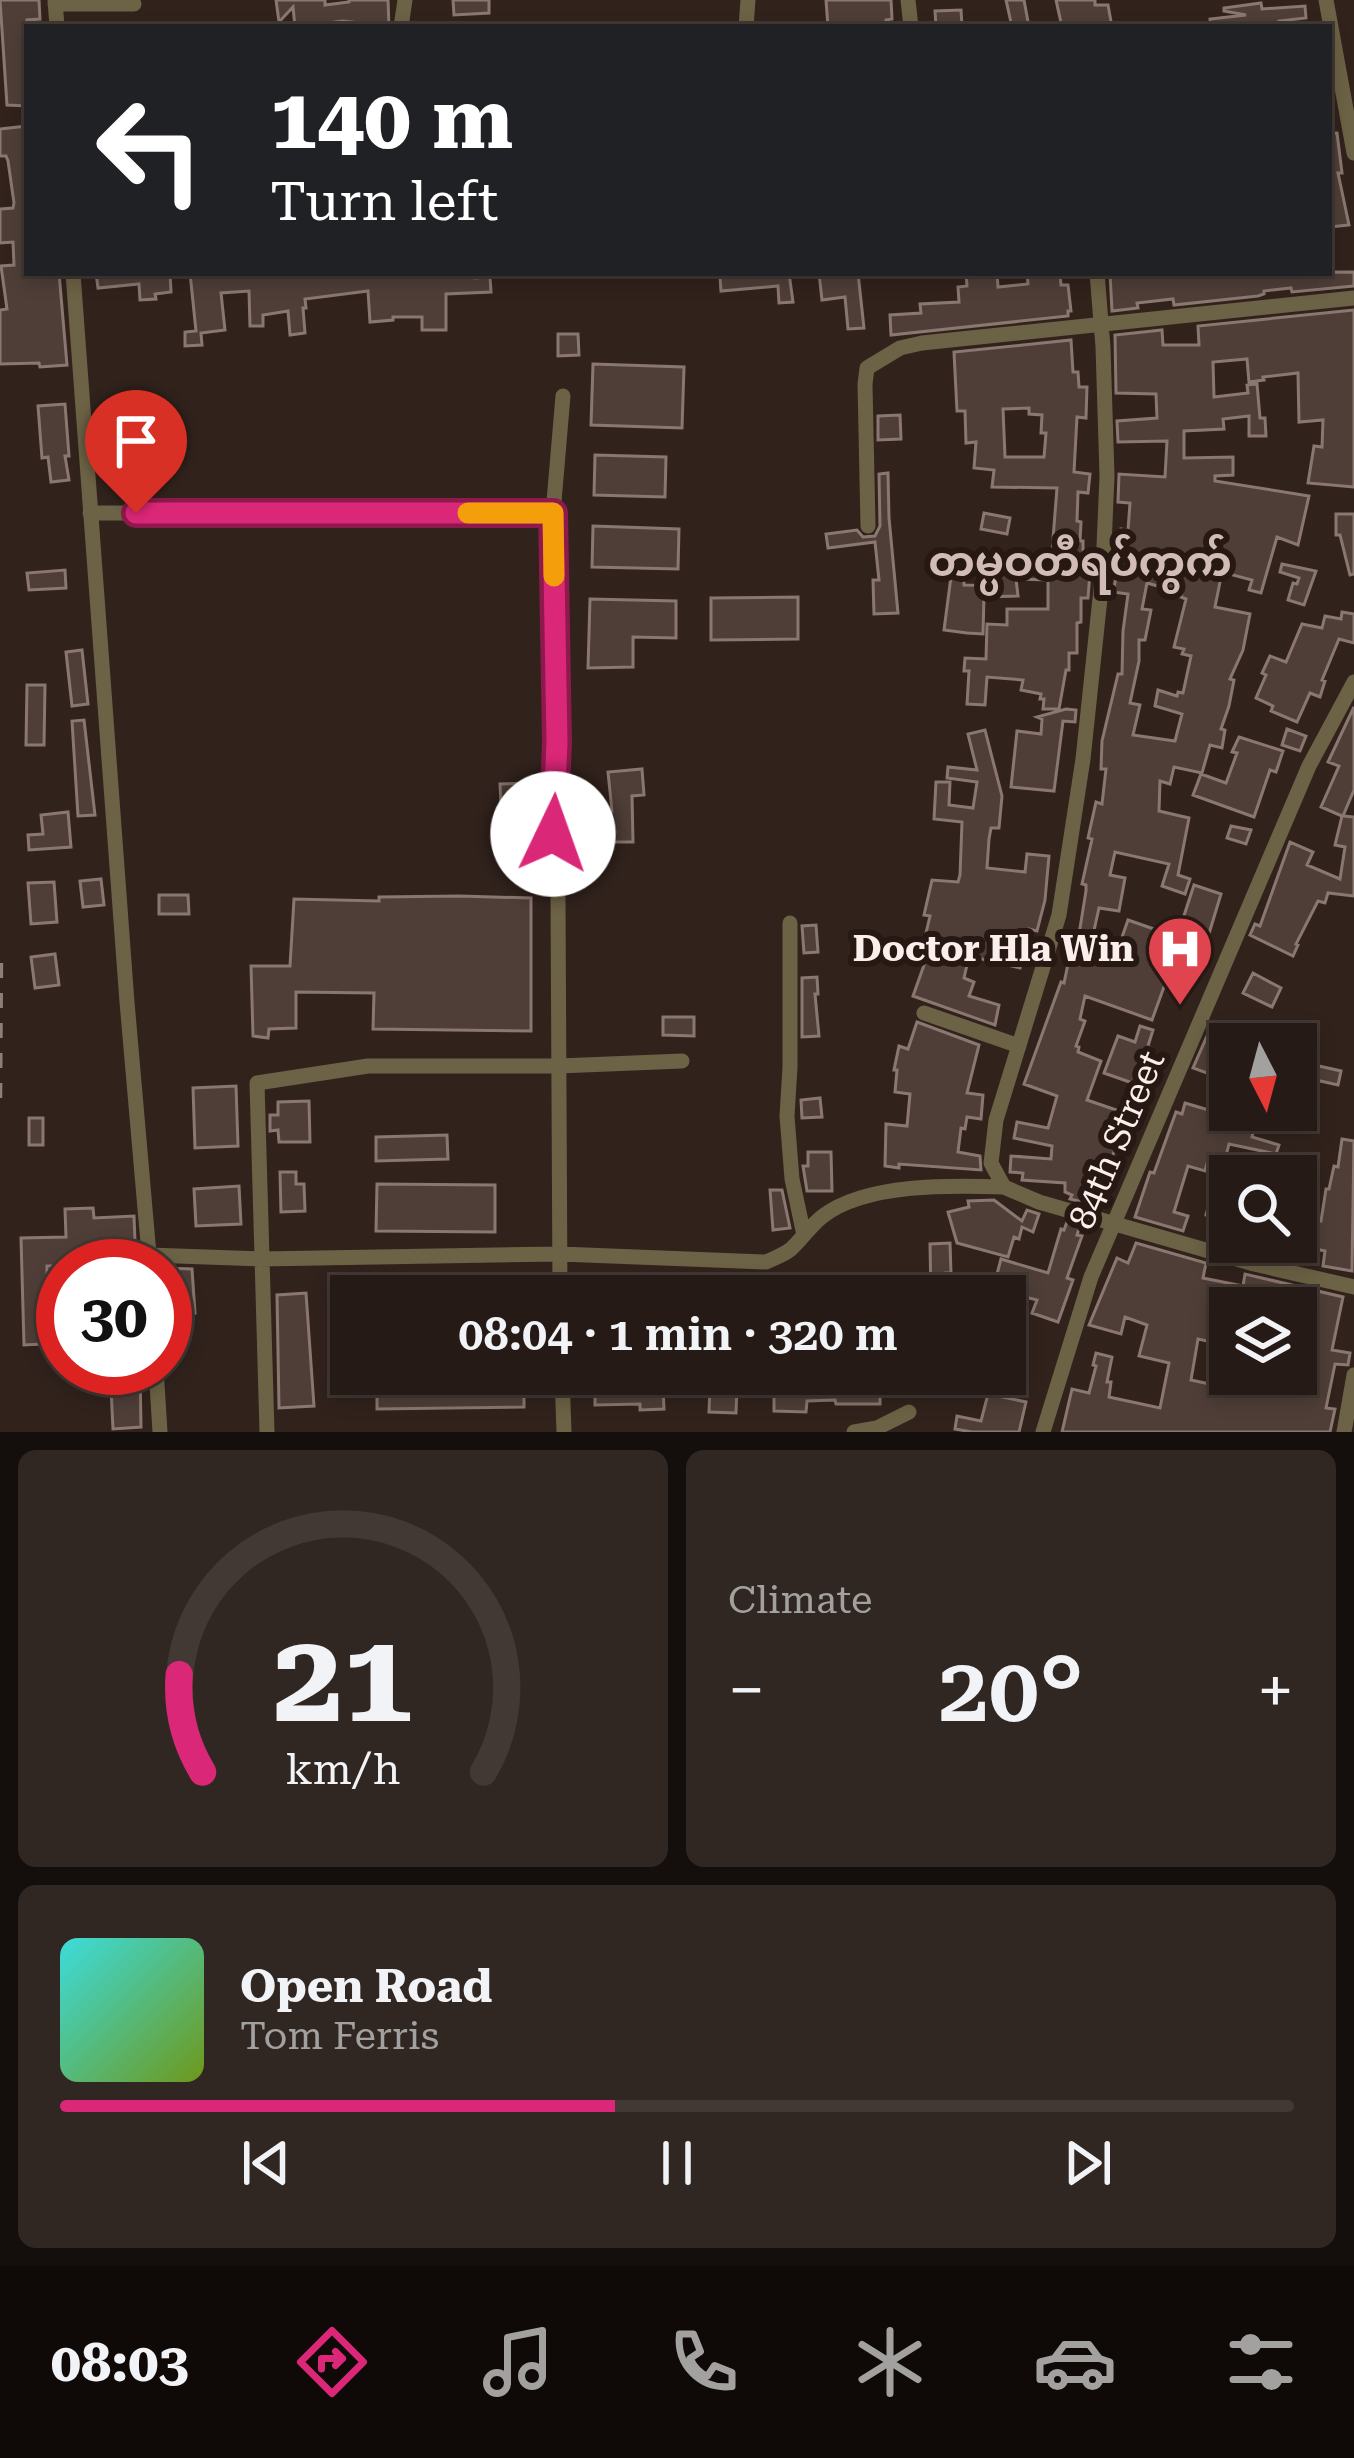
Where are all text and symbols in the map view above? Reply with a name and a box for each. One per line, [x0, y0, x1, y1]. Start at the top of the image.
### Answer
text: 140 m [270, 70, 513, 168]
icon: left [72, 72, 228, 228]
text: Turn left [270, 170, 498, 233]
pin [85, 390, 187, 513]
icon: arrive [103, 408, 169, 474]
district label: တမ္ပဝတီရပ်ကွက် [928, 534, 1232, 596]
position arrow [490, 771, 616, 897]
hospital icon: Doctor Hla Win [1145, 914, 1215, 1008]
place label: Doctor Hla Win [853, 928, 1134, 970]
north arrow [1209, 1023, 1317, 1131]
map controls [1209, 1023, 1317, 1395]
street label: 84th Street [1061, 1045, 1173, 1235]
button: search [1209, 1155, 1317, 1263]
speed limit sign: 30 [36, 1239, 192, 1395]
button: layers [1209, 1287, 1317, 1395]
text: 08:04 · 1 min · 320 m [458, 1308, 898, 1361]
text: Climate [728, 1577, 872, 1623]
text: 21 [273, 1605, 413, 1751]
text: 20° [938, 1638, 1084, 1743]
text: − [728, 1652, 765, 1729]
text: + [1257, 1652, 1294, 1729]
text: km/h [286, 1743, 400, 1793]
text: Open Road [240, 1960, 492, 2013]
text: Tom Ferris [240, 2013, 439, 2059]
icon: previous [233, 2130, 299, 2196]
icon: pause [644, 2130, 710, 2196]
icon: next [1055, 2130, 1121, 2196]
icon: directions [290, 2320, 374, 2404]
icon: music [476, 2320, 560, 2404]
icon: phone [662, 2320, 746, 2404]
icon: climate [848, 2320, 932, 2404]
icon: car [1033, 2320, 1117, 2404]
icon: filters [1219, 2320, 1303, 2404]
text: 08:03 [51, 2331, 189, 2394]

